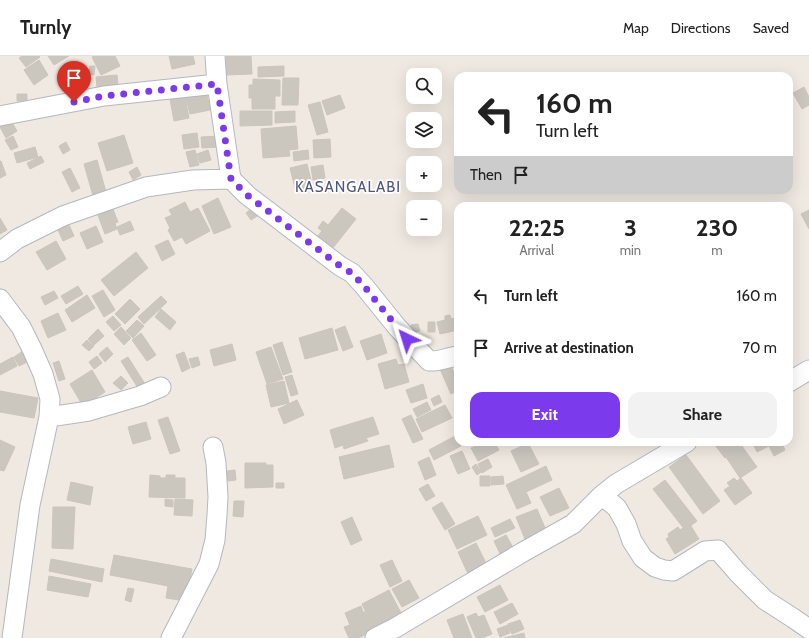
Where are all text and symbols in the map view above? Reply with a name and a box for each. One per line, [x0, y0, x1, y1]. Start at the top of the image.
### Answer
text: Turnly [20, 16, 71, 39]
text: Map [623, 19, 649, 37]
text: Directions [671, 19, 731, 37]
text: Saved [753, 19, 789, 37]
pin [57, 61, 91, 102]
icon: arrive [63, 67, 85, 89]
map controls [406, 68, 442, 236]
button: search [406, 68, 442, 104]
text: 160 m [536, 86, 612, 120]
icon: left [470, 88, 522, 140]
button: layers [406, 112, 442, 148]
text: Turn left [536, 120, 599, 142]
button: + [406, 156, 442, 192]
icon: arrive [510, 164, 532, 186]
text: Then [470, 166, 502, 184]
district label: KASANGALABI [295, 178, 401, 196]
button: − [406, 200, 442, 236]
text: 22:25 [509, 213, 565, 242]
text: 3 [624, 213, 637, 242]
text: 230 [696, 213, 738, 242]
text: Arrival [520, 242, 554, 258]
text: min [620, 242, 641, 258]
text: m [711, 242, 723, 258]
icon: left [470, 285, 492, 307]
text: Turn left [504, 287, 558, 305]
text: 160 m [737, 287, 777, 305]
position arrow [386, 318, 428, 360]
icon: arrive [470, 337, 492, 359]
text: Arrive at destination [504, 339, 634, 357]
text: 70 m [743, 339, 777, 357]
button: Exit [470, 392, 620, 438]
button: Share [628, 392, 777, 438]

